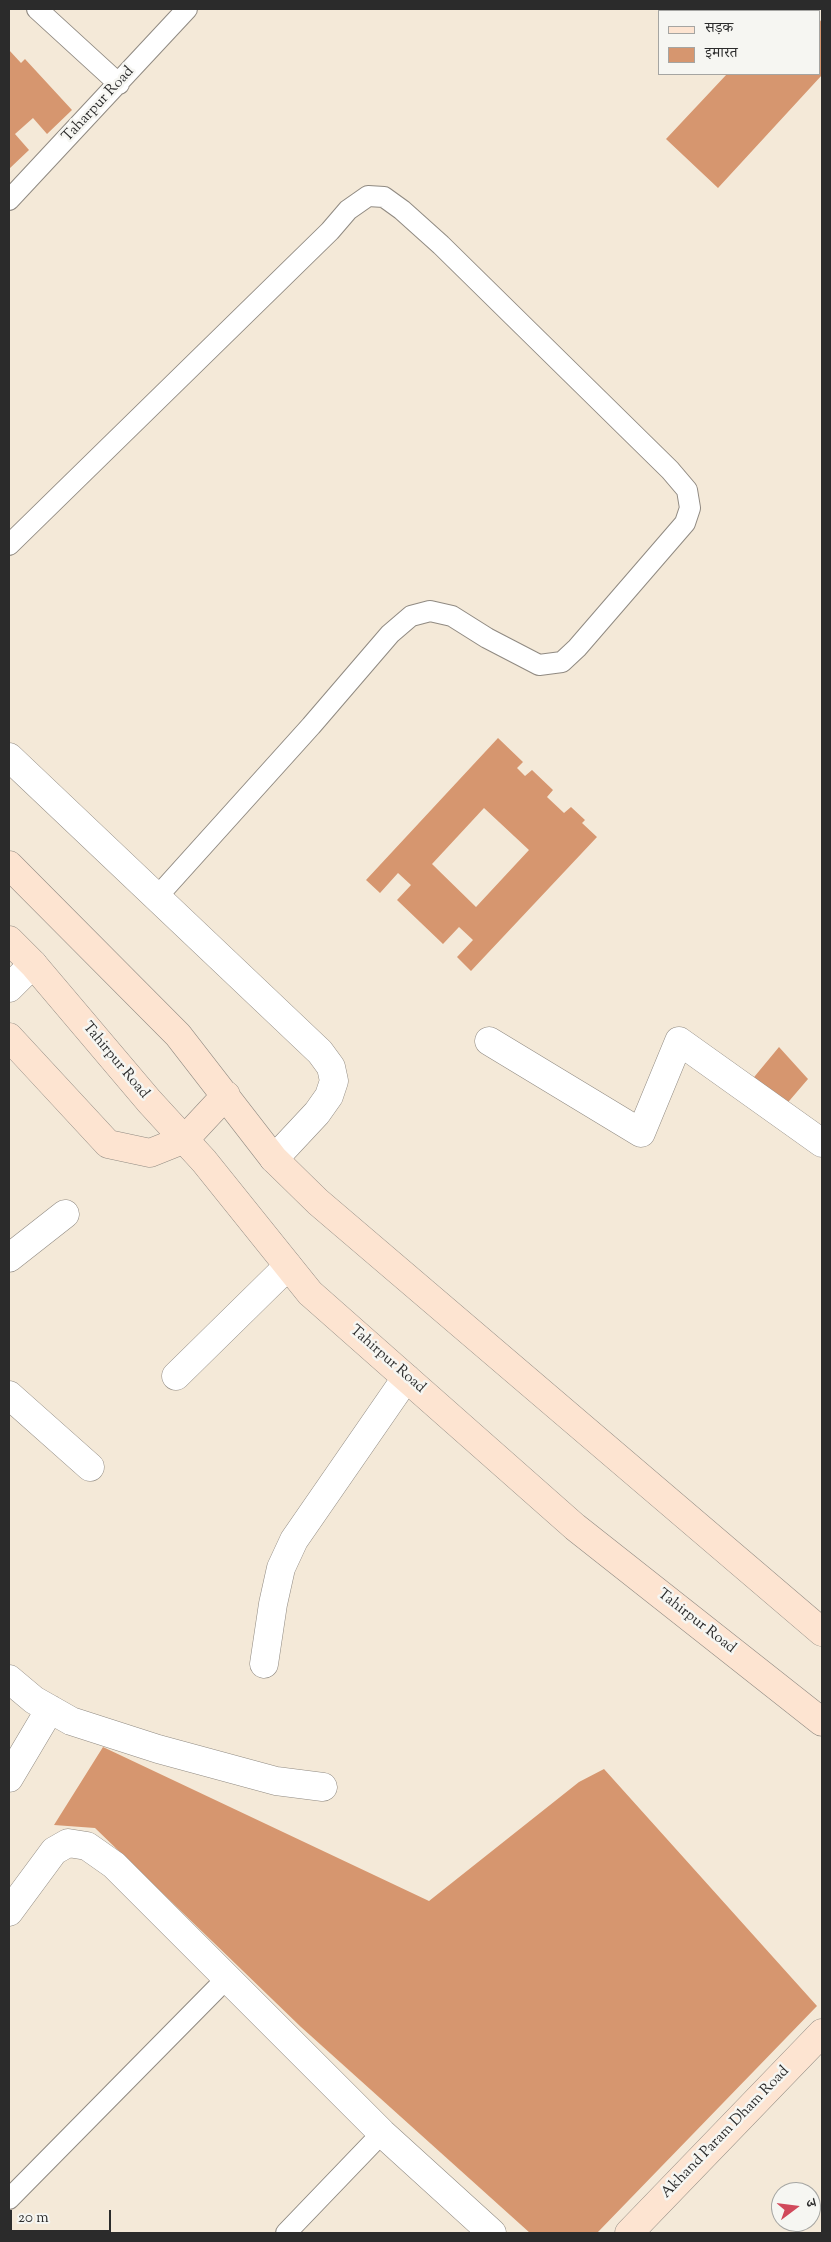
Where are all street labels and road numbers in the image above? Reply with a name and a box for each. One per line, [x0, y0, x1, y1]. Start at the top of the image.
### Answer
street label: Taharpur Road [59, 63, 139, 147]
street label: Tahirpur Road [78, 1019, 152, 1103]
street label: Tahirpur Road [346, 1322, 428, 1398]
street label: Tahirpur Road [653, 1586, 739, 1658]
street label: Akhand Param Dham Road [658, 2063, 794, 2203]

